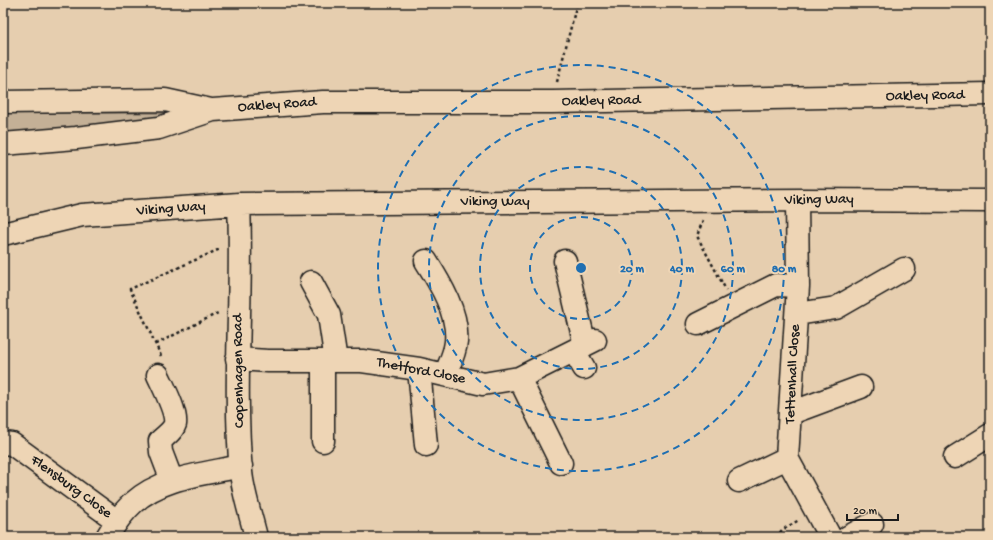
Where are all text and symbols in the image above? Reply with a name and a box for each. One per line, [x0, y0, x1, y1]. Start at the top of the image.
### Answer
street label: Oakley Road [885, 86, 966, 106]
street label: Oakley Road [561, 91, 642, 111]
street label: Oakley Road [237, 93, 318, 117]
street label: Viking Way [783, 190, 854, 210]
street label: Viking Way [459, 193, 530, 211]
street label: Viking Way [135, 198, 207, 220]
centre of rings [574, 261, 588, 275]
text: 20 m [620, 263, 645, 277]
text: 40 m [669, 263, 694, 277]
text: 60 m [721, 263, 746, 277]
text: 80 m [772, 263, 797, 277]
street label: Copenhagen Road [229, 313, 249, 428]
street label: Tettenhall Close [781, 324, 805, 425]
street label: Thetford Close [374, 353, 467, 388]
street label: Flensburg Close [26, 451, 115, 523]
scale bar [847, 496, 898, 522]
text: 20 m [853, 505, 878, 519]

